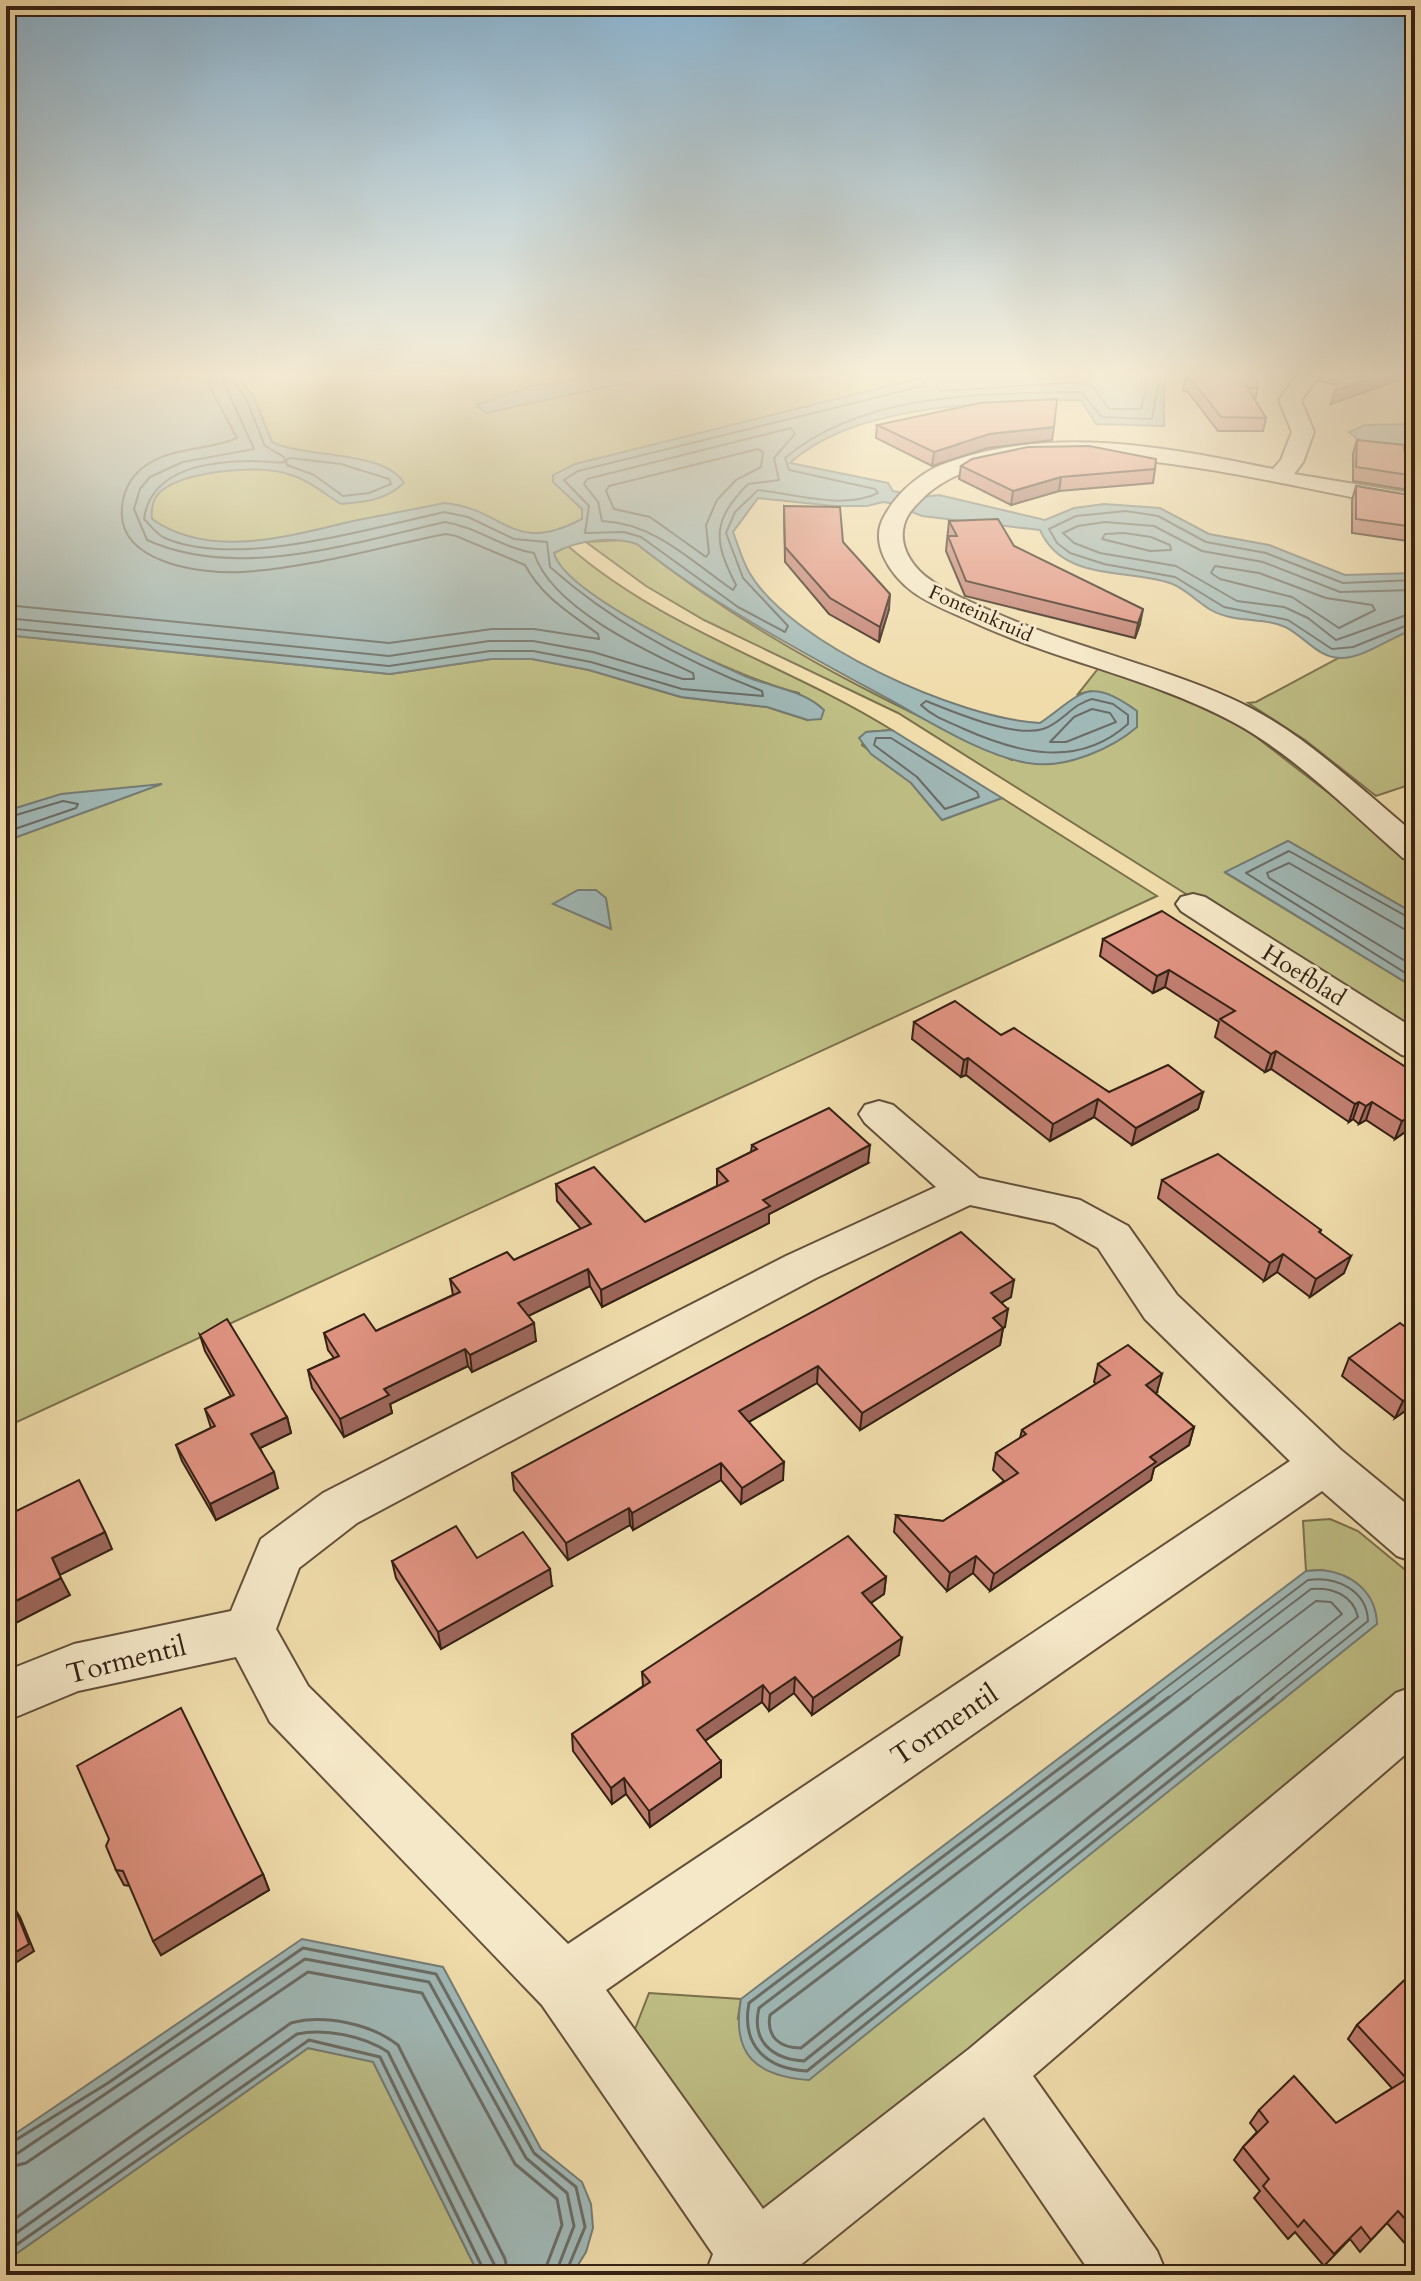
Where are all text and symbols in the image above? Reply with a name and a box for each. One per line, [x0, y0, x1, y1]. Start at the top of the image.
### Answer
street label: Fonteinkruid [925, 579, 1037, 649]
street label: Hoefblad [1255, 937, 1352, 1014]
street label: Tormentil [62, 1627, 190, 1693]
street label: Tormentil [883, 1675, 1006, 1775]

